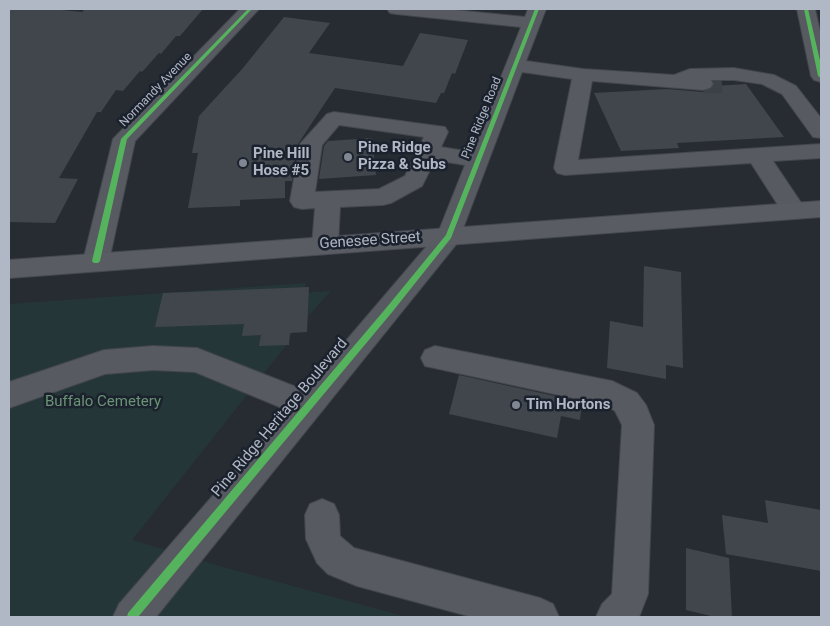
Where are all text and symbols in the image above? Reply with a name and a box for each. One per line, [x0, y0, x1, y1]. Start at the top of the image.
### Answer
street label: Normandy Avenue [117, 50, 195, 130]
street label: Pine Ridge Road [459, 75, 505, 161]
place label: Pine Ridge Pizza & Subs [358, 139, 446, 174]
place label: Pine Hill Hose #5 [253, 145, 309, 180]
marker: Pine Ridge Pizza & Subs [342, 151, 354, 163]
marker: Pine Hill Hose #5 [237, 157, 249, 169]
street label: Genesee Street [319, 228, 421, 254]
street label: Pine Ridge Heritage Boulevard [208, 335, 352, 501]
park label: Buffalo Cemetery [45, 393, 161, 411]
place label: Tim Hortons [526, 396, 610, 414]
marker: Tim Hortons [510, 399, 522, 411]

